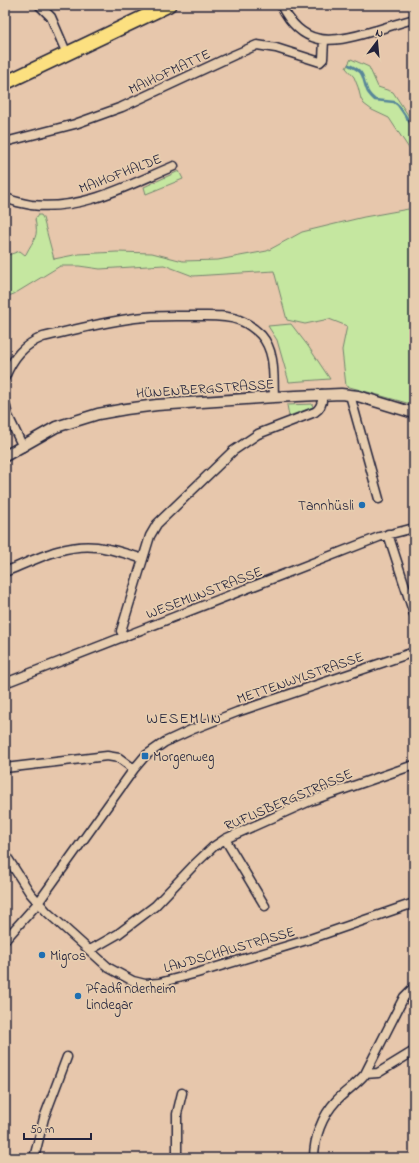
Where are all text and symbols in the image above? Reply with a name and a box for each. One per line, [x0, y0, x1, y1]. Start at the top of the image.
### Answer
north arrow [357, 22, 397, 62]
text: N [374, 25, 385, 42]
street label: MAIHOFMATTE [125, 44, 214, 101]
street label: MAIHOFHALDE [76, 149, 165, 200]
street label: HÜNENBERGSTRASSE [135, 374, 275, 405]
place label: Tannhüsli [298, 496, 354, 517]
marker: Tannhüsli [357, 500, 367, 510]
street label: WESEMLINSTRASSE [143, 562, 266, 625]
street label: METTENWYLSTRASSE [234, 647, 367, 710]
district label: WESEMLIN [146, 708, 222, 730]
place label: Morgenweg [153, 747, 214, 769]
marker: Morgenweg [140, 751, 150, 761]
street label: RUFLISBERGSTRASSE [221, 764, 356, 837]
street label: LANDSCHAUSTRASSE [161, 922, 298, 979]
place label: Migros [50, 946, 86, 968]
marker: Migros [37, 950, 47, 960]
place label: Pfadfinderheim Lindegar [86, 979, 176, 1017]
marker: Pfadfinderheim Lindegar [73, 991, 83, 1001]
scale bar [24, 1115, 91, 1141]
text: 50 m [30, 1121, 54, 1139]

